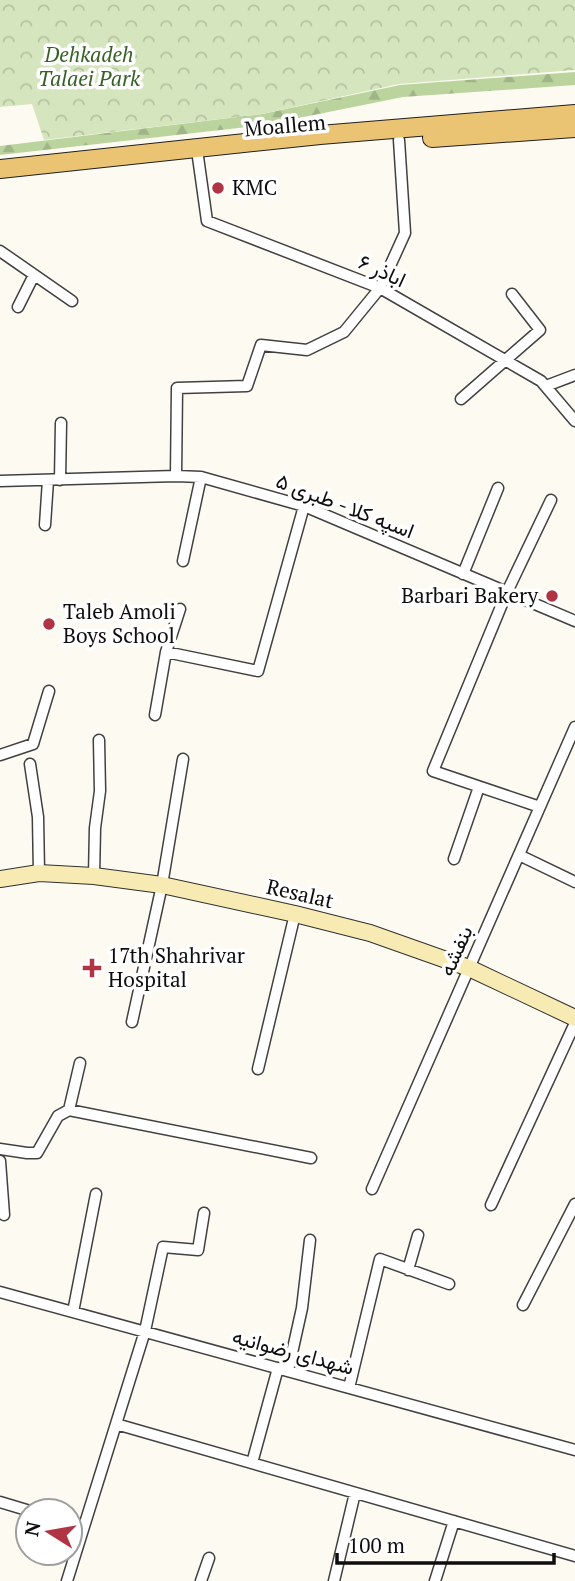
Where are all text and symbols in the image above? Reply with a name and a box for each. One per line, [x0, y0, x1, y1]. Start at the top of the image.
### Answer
park label: Dehkadeh Talaei Park [38, 40, 141, 92]
street label: Moallem [243, 107, 327, 143]
place label: KMC [232, 173, 277, 201]
marker: KMC [210, 180, 226, 196]
street label: اباذر ۶ [354, 247, 411, 293]
street label: اسپه کلا - طبری ۵ [272, 466, 418, 545]
place label: Barbari Bakery [401, 581, 538, 609]
marker: Barbari Bakery [544, 588, 560, 604]
place label: Taleb Amoli Boys School [63, 597, 176, 649]
marker: Taleb Amoli Boys School [41, 616, 57, 632]
street label: Resalat [264, 872, 337, 914]
street label: بنفشه [432, 921, 479, 980]
place label: 17th Shahrivar Hospital [108, 941, 245, 993]
marker: 17th Shahrivar Hospital [82, 958, 102, 978]
street label: شهدای رضوانیه [229, 1321, 357, 1381]
north arrow [14, 1497, 84, 1567]
text: N [18, 1519, 46, 1538]
scale bar [337, 1522, 554, 1566]
text: 100 m [348, 1531, 405, 1559]

